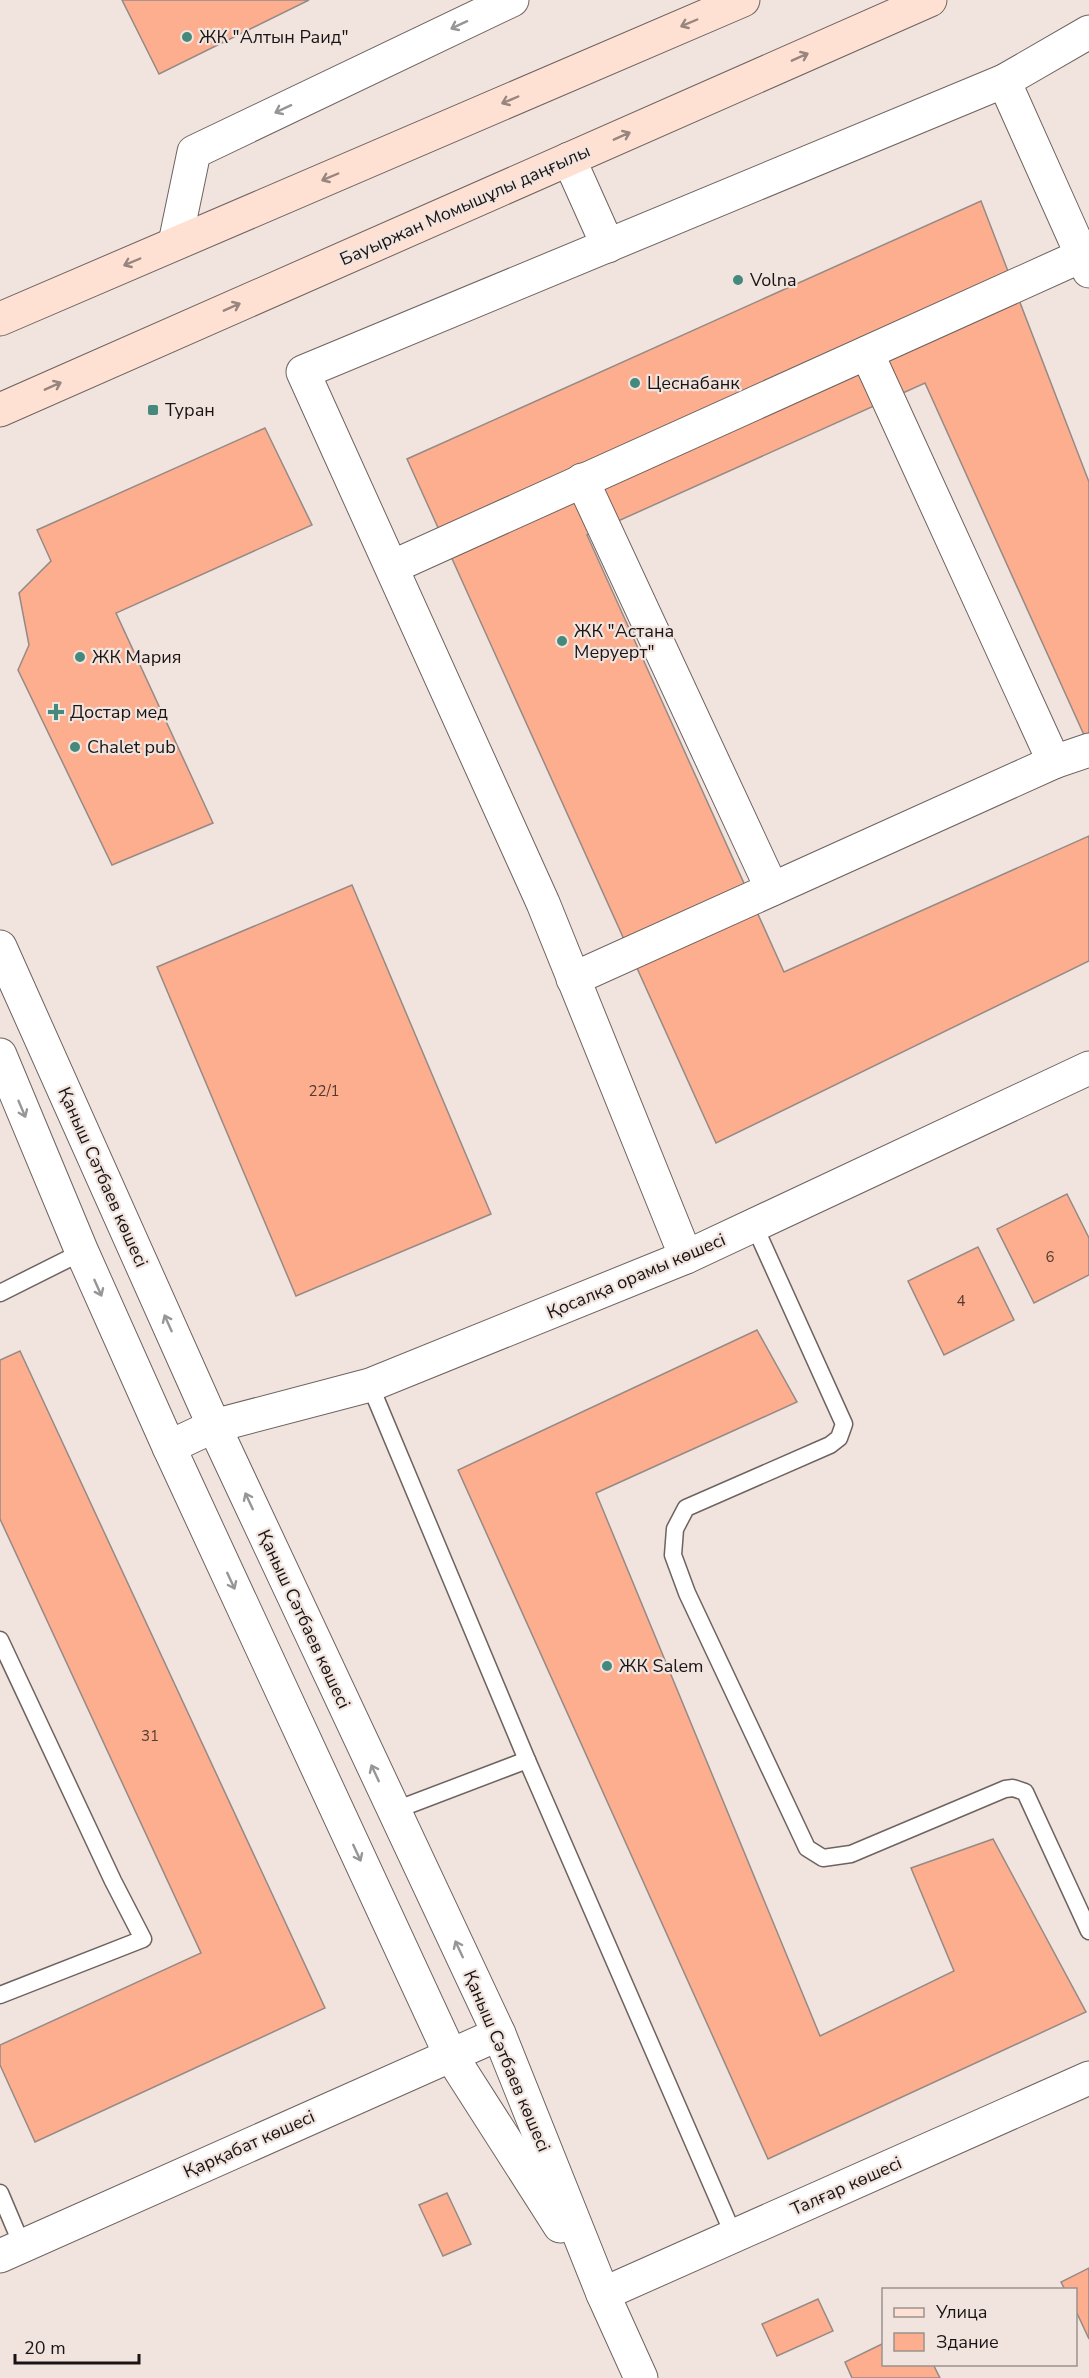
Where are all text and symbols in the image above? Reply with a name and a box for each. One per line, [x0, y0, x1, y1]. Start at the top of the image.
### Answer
one-way arrow [680, 18, 699, 29]
one-way arrow [450, 20, 468, 32]
place label: ЖК "Алтын Раид" [199, 25, 348, 49]
marker: ЖК "Алтын Раид" [180, 30, 194, 44]
one-way arrow [791, 51, 809, 62]
one-way arrow [501, 95, 519, 106]
one-way arrow [274, 104, 292, 116]
one-way arrow [612, 130, 630, 141]
street label: Бауыржан Момышұлы даңғылы [336, 139, 594, 271]
one-way arrow [322, 172, 340, 183]
one-way arrow [123, 257, 142, 268]
place label: Volna [749, 268, 796, 292]
marker: Volna [731, 273, 745, 287]
one-way arrow [223, 301, 241, 312]
place label: Цеснабанк [647, 371, 740, 395]
marker: Цеснабанк [628, 376, 642, 390]
one-way arrow [44, 380, 62, 391]
place label: Туран [165, 398, 215, 422]
marker: Туран [146, 403, 160, 417]
place label: ЖК "Астана Меруерт" [574, 619, 674, 664]
marker: ЖК "Астана Меруерт" [555, 634, 569, 648]
place label: ЖК Мария [92, 645, 182, 669]
marker: ЖК Мария [73, 650, 87, 664]
place label: Достар мед [70, 700, 168, 724]
marker: Достар мед [47, 703, 65, 721]
place label: Chalet pub [87, 735, 176, 759]
marker: Chalet pub [68, 740, 82, 754]
house number: 22/1 [308, 1081, 340, 1101]
street label: Қаныш Сәтбаев көшесі [52, 1083, 154, 1271]
one-way arrow [18, 1100, 29, 1118]
street label: Қосалқа орамы көшесі [543, 1227, 729, 1325]
house number: 6 [1045, 1247, 1055, 1267]
one-way arrow [93, 1279, 105, 1297]
house number: 4 [956, 1291, 966, 1311]
one-way arrow [162, 1315, 173, 1333]
one-way arrow [242, 1492, 254, 1510]
street label: Қаныш Сәтбаев көшесі [252, 1526, 356, 1712]
one-way arrow [225, 1571, 237, 1589]
place label: ЖК Salem [619, 1654, 703, 1678]
marker: ЖК Salem [600, 1659, 614, 1673]
house number: 31 [141, 1726, 159, 1746]
one-way arrow [369, 1764, 381, 1782]
one-way arrow [352, 1843, 364, 1861]
one-way arrow [452, 1941, 464, 1959]
street label: Қаныш Сәтбаев көшесі [458, 1967, 556, 2155]
street label: Қарқабат көшесі [179, 2104, 319, 2184]
street label: Талғар көшесі [787, 2151, 905, 2221]
legend [882, 2288, 1077, 2366]
text: Улица [935, 2300, 987, 2324]
scale bar [15, 2327, 140, 2365]
text: Здание [936, 2330, 999, 2354]
text: 20 m [24, 2336, 66, 2360]

